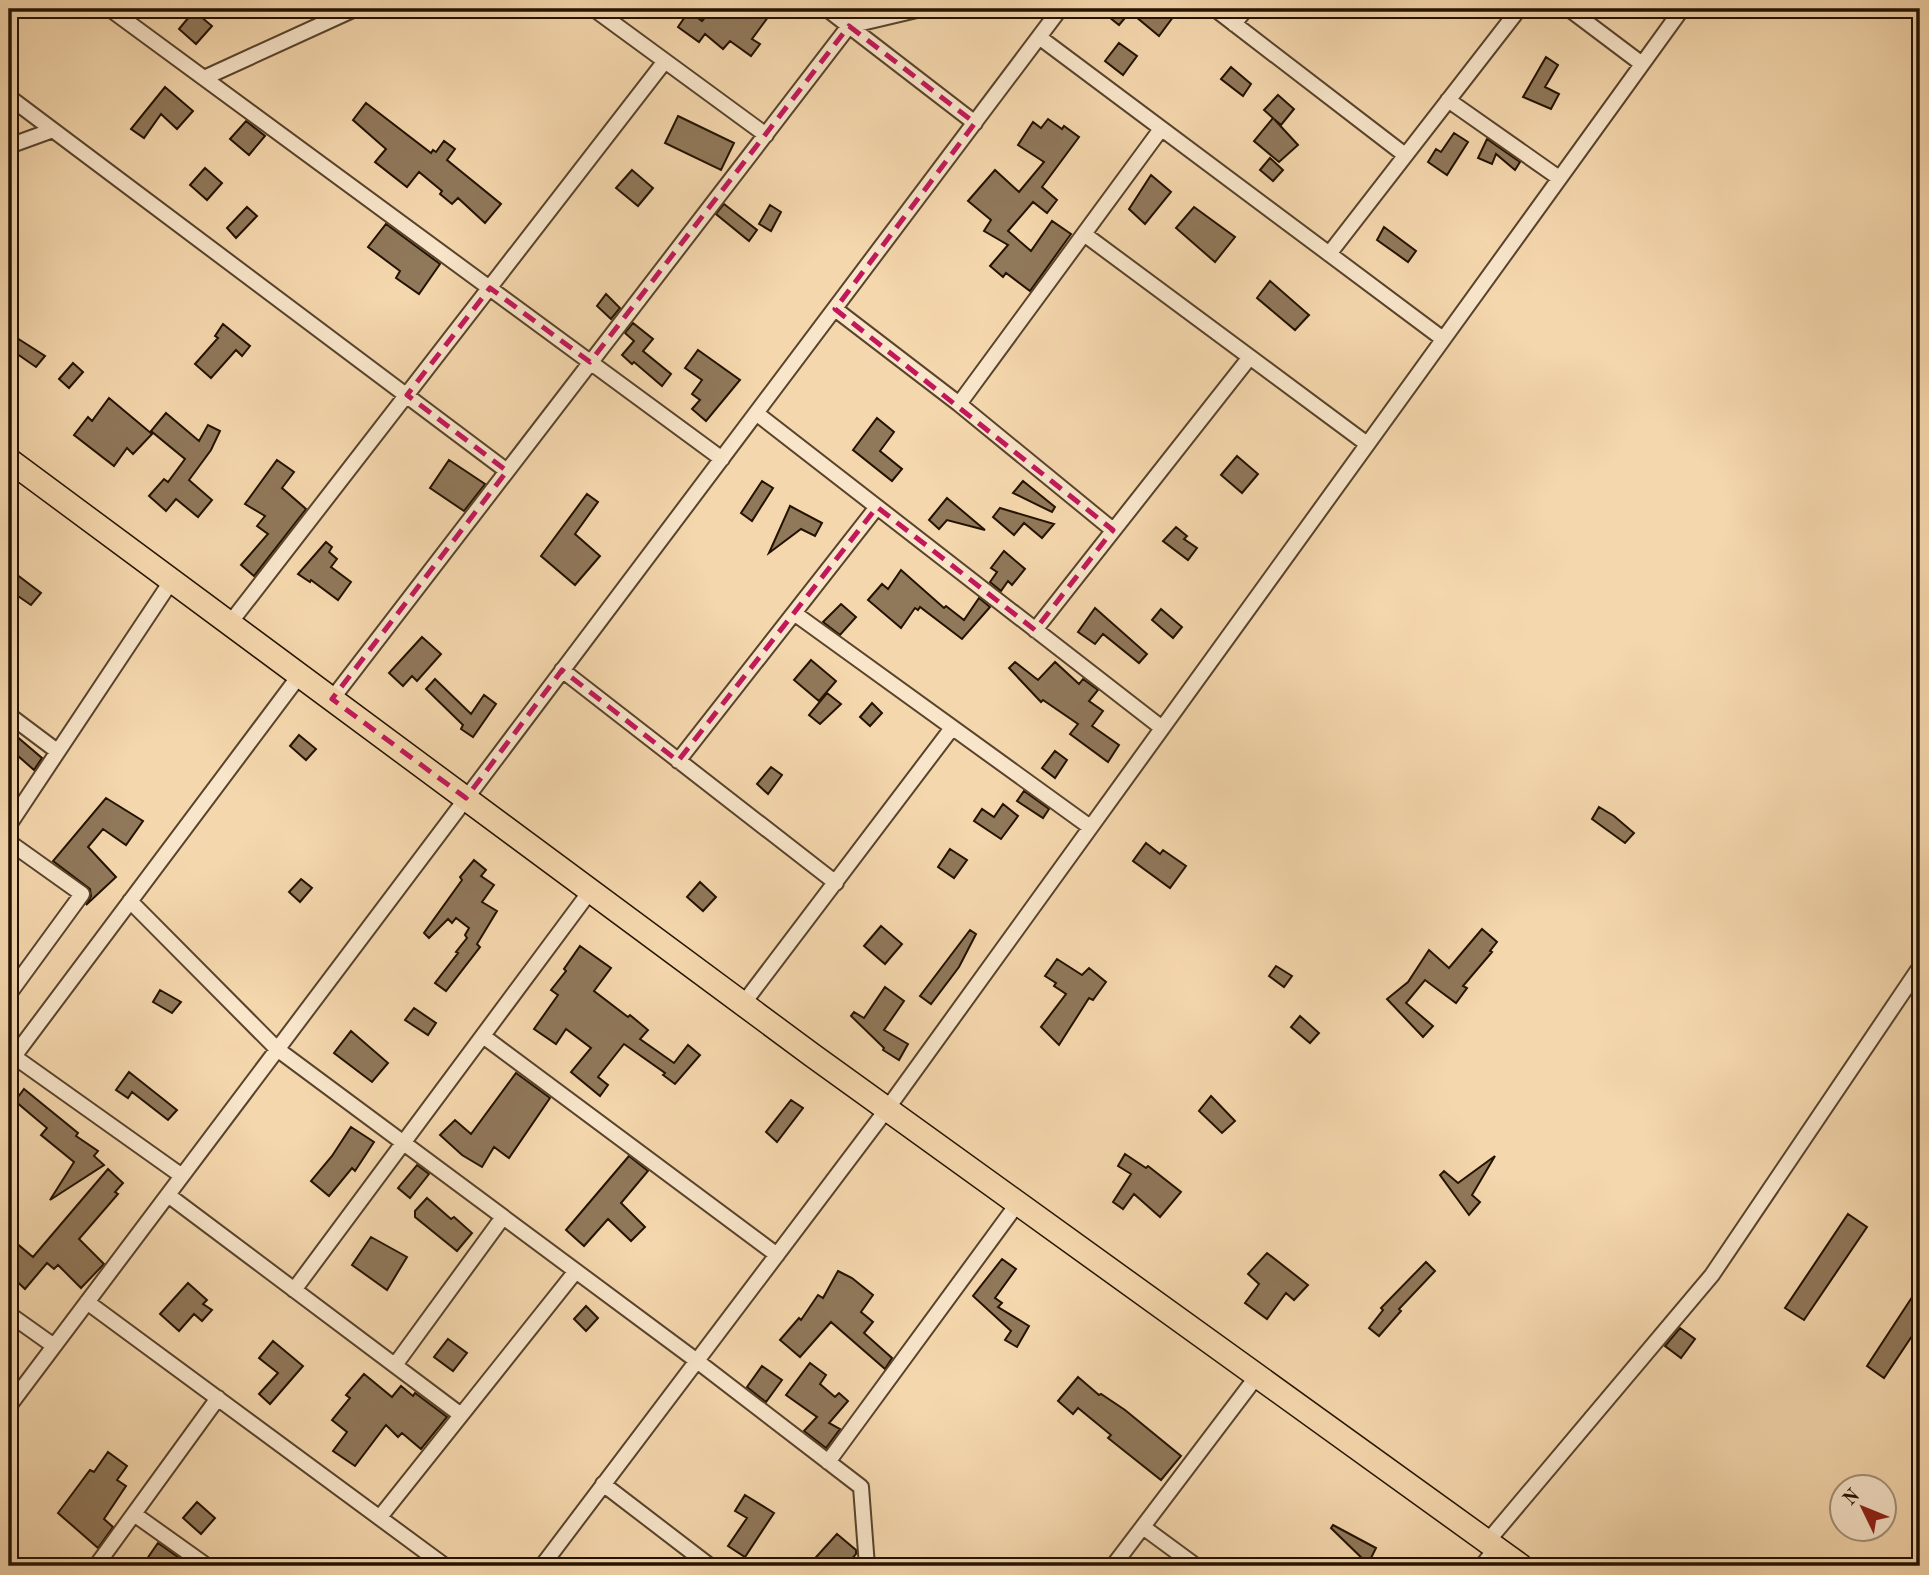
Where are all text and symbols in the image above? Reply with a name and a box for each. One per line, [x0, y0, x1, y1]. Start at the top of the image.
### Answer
north arrow [1828, 1474, 1898, 1544]
text: N [1840, 1486, 1865, 1510]

